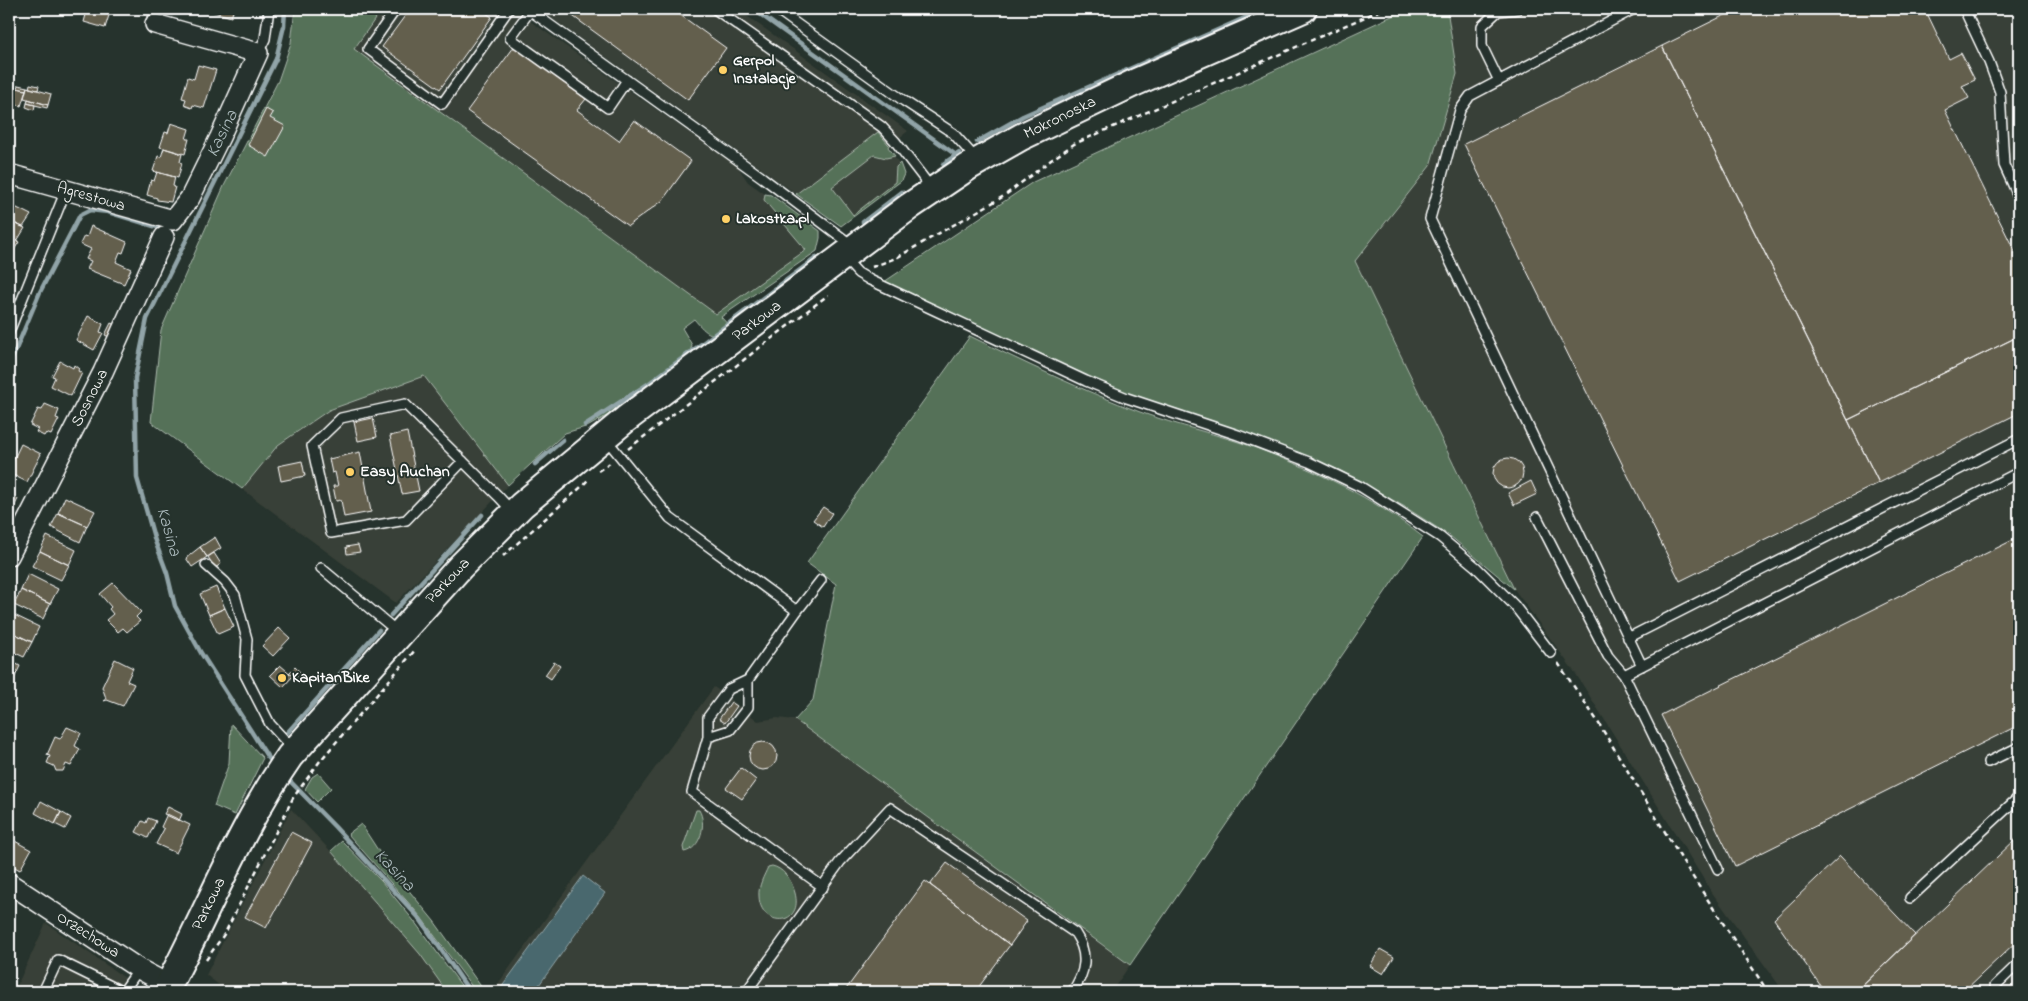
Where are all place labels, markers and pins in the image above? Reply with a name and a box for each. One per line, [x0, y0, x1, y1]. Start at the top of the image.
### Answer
place label: Gerpol Instalacje [733, 49, 796, 91]
marker: Gerpol Instalacje [717, 64, 729, 76]
place label: Lakostka.pl [736, 207, 810, 231]
marker: Lakostka.pl [720, 213, 732, 225]
place label: Easy Auchan [360, 460, 450, 485]
marker: Easy Auchan [344, 466, 356, 478]
place label: KapitanBike [292, 666, 371, 690]
marker: KapitanBike [276, 672, 288, 684]

